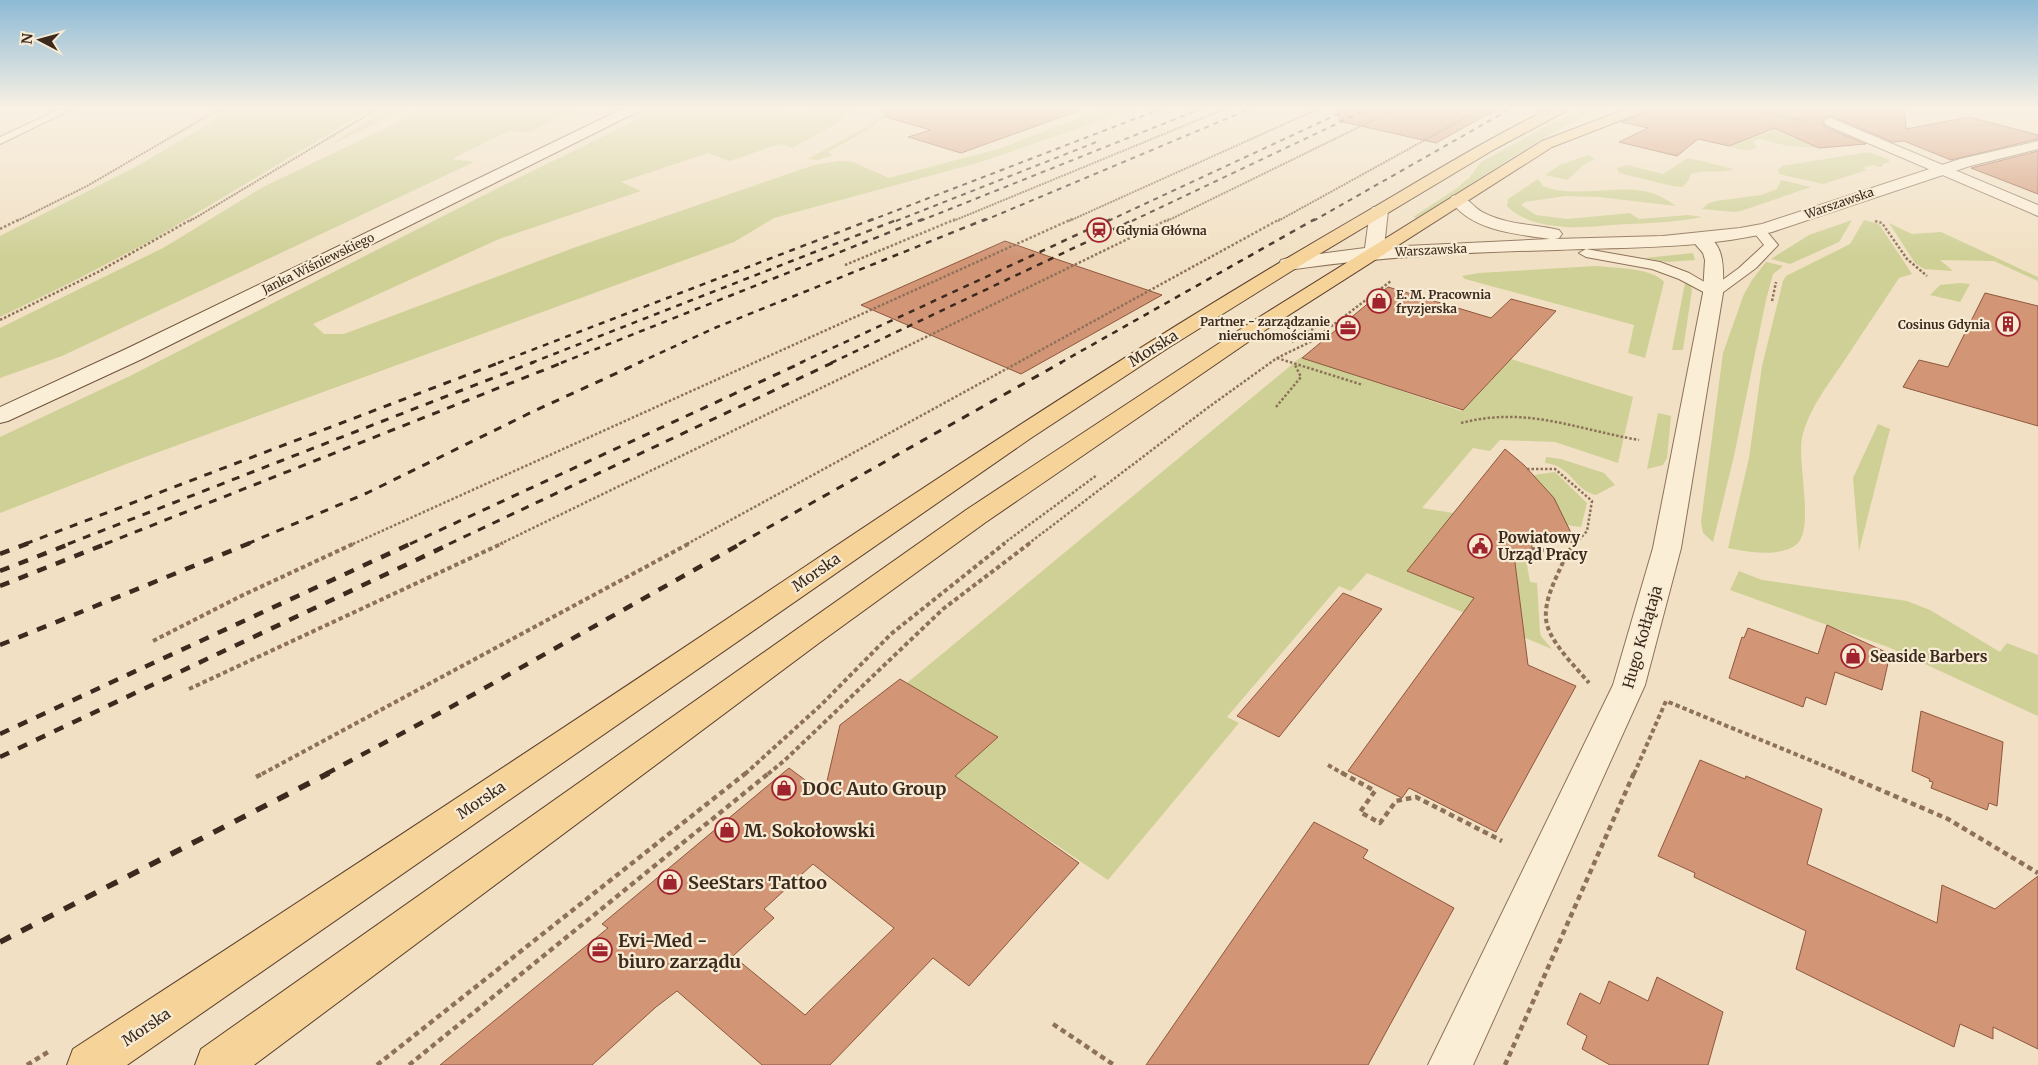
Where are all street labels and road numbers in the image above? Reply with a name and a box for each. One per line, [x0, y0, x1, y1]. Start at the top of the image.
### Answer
street label: Warszawska [1802, 184, 1876, 222]
street label: Janka Wiśniewskiego [259, 229, 377, 297]
street label: Warszawska [1394, 241, 1468, 259]
street label: Morska [1125, 325, 1181, 371]
street label: Morska [788, 549, 844, 595]
street label: Hugo Kołłątaja [1618, 583, 1666, 691]
street label: Morska [453, 777, 509, 823]
street label: Morska [118, 1004, 174, 1050]

